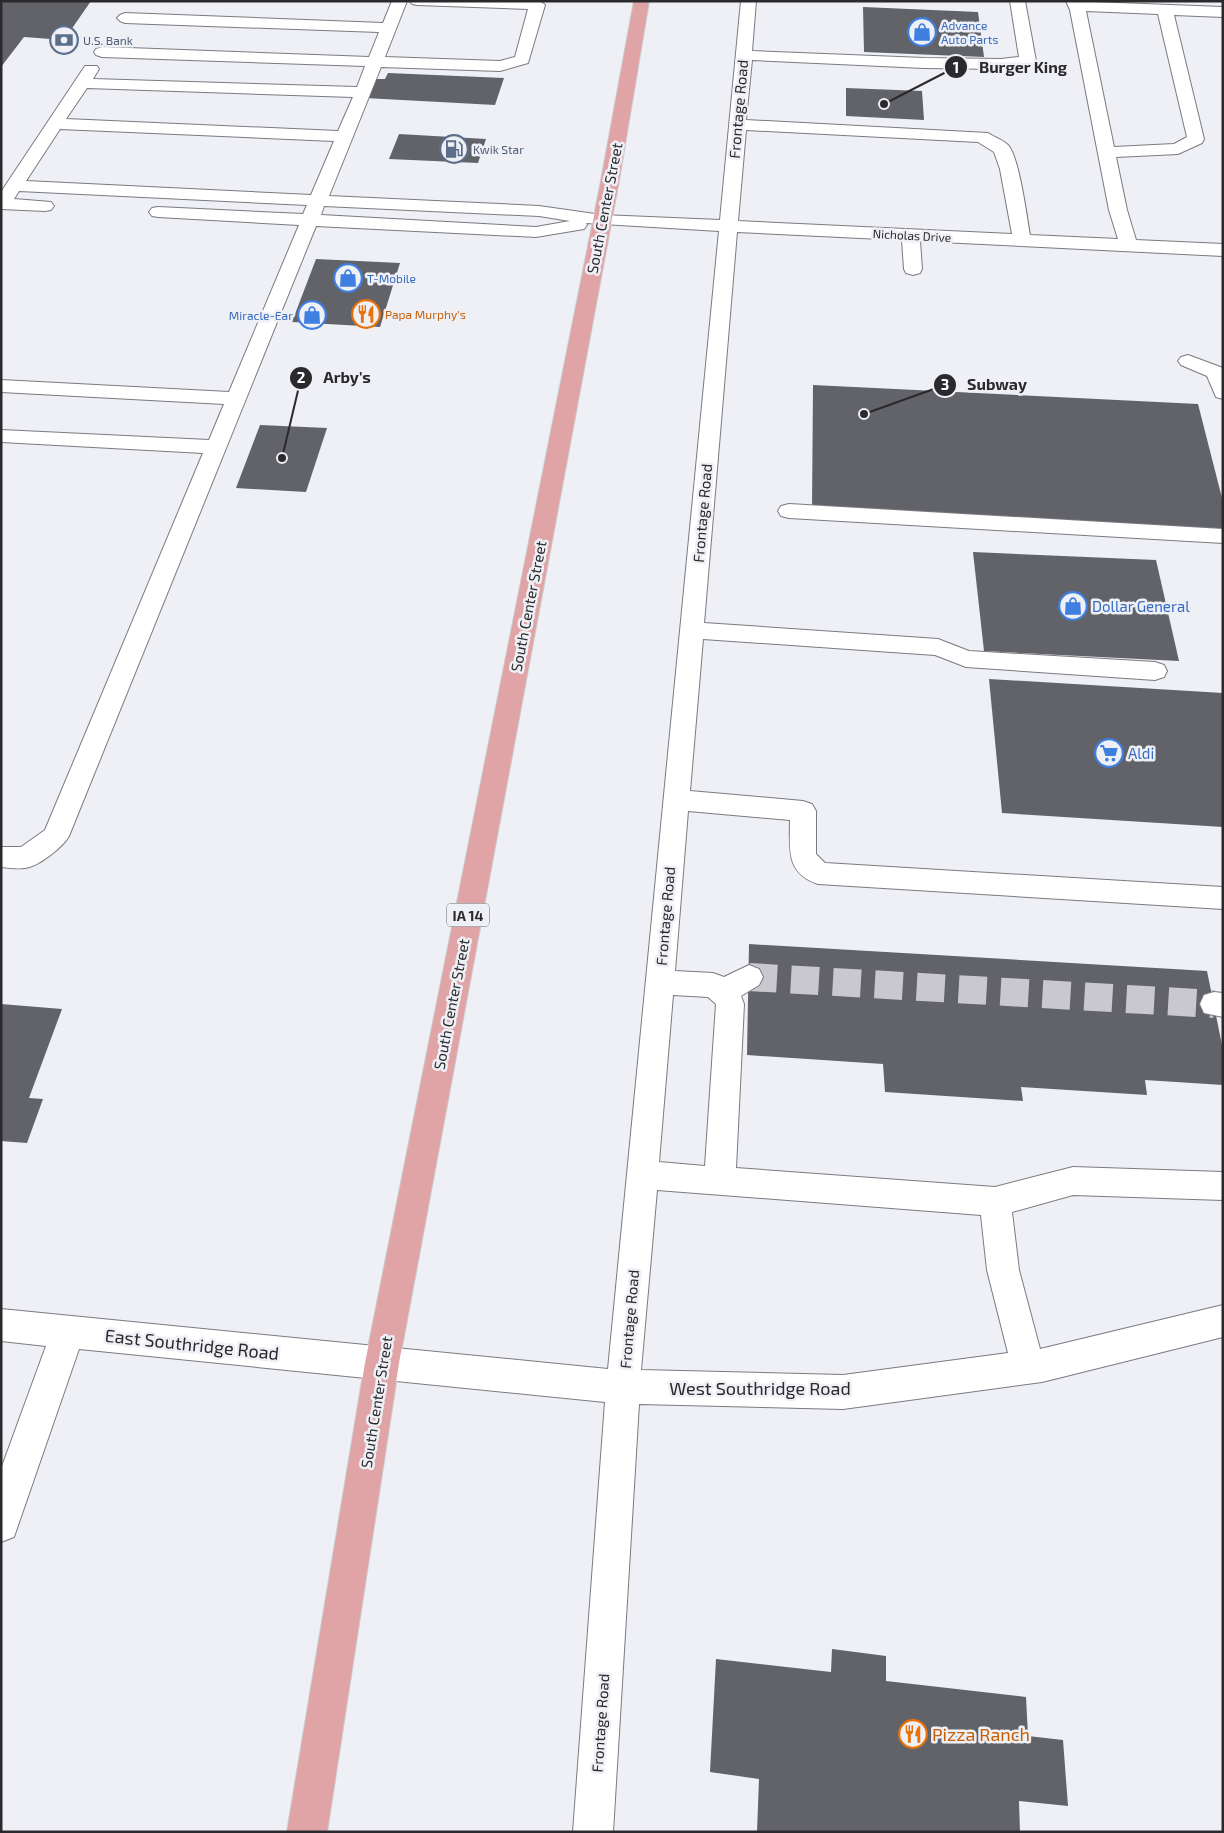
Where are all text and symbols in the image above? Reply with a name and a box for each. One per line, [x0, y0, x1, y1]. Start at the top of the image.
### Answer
shop icon: Advance Auto Parts [907, 17, 937, 47]
place label: Advance Auto Parts [941, 18, 998, 46]
bank icon: U.S. Bank [49, 25, 79, 55]
place label: U.S. Bank [83, 33, 133, 47]
callout: Burger King [944, 52, 1077, 83]
text: Burger King [979, 57, 1068, 76]
text: 1 [953, 58, 959, 76]
street label: Frontage Road [725, 59, 751, 159]
fuel station icon: Kwik Star [439, 134, 469, 164]
street label: South Center Street [582, 141, 626, 275]
place label: Kwik Star [473, 142, 524, 156]
street label: Nicholas Drive [872, 226, 952, 244]
shop icon: T-Mobile [333, 263, 363, 293]
place label: T-Mobile [367, 271, 416, 285]
restaurant icon: Papa Murphy's [351, 299, 381, 329]
shop icon: Miracle-Ear [297, 300, 327, 330]
place label: Papa Murphy's [385, 307, 466, 321]
place label: Miracle-Ear [229, 308, 293, 322]
callout: Arby's [288, 362, 381, 393]
text: Arby's [323, 367, 371, 387]
text: 2 [297, 368, 306, 386]
callout: Subway [932, 369, 1037, 400]
text: Subway [967, 374, 1027, 394]
text: 3 [941, 375, 949, 393]
street label: Frontage Road [689, 463, 715, 563]
street label: South Center Street [506, 539, 550, 673]
shop icon: Dollar General [1058, 591, 1088, 621]
place label: Dollar General [1092, 597, 1190, 615]
supermarket icon: Aldi [1094, 738, 1124, 768]
place label: Aldi [1128, 744, 1154, 762]
street label: Frontage Road [652, 866, 678, 966]
road number: IA 14 [447, 904, 489, 926]
street label: South Center Street [429, 937, 473, 1071]
street label: Frontage Road [616, 1269, 642, 1369]
street label: East Southridge Road [104, 1324, 280, 1364]
street label: South Center Street [357, 1335, 395, 1469]
street label: West Southridge Road [669, 1377, 851, 1399]
street label: Frontage Road [588, 1673, 612, 1773]
restaurant icon: Pizza Ranch [898, 1719, 928, 1749]
place label: Pizza Ranch [932, 1723, 1030, 1745]

